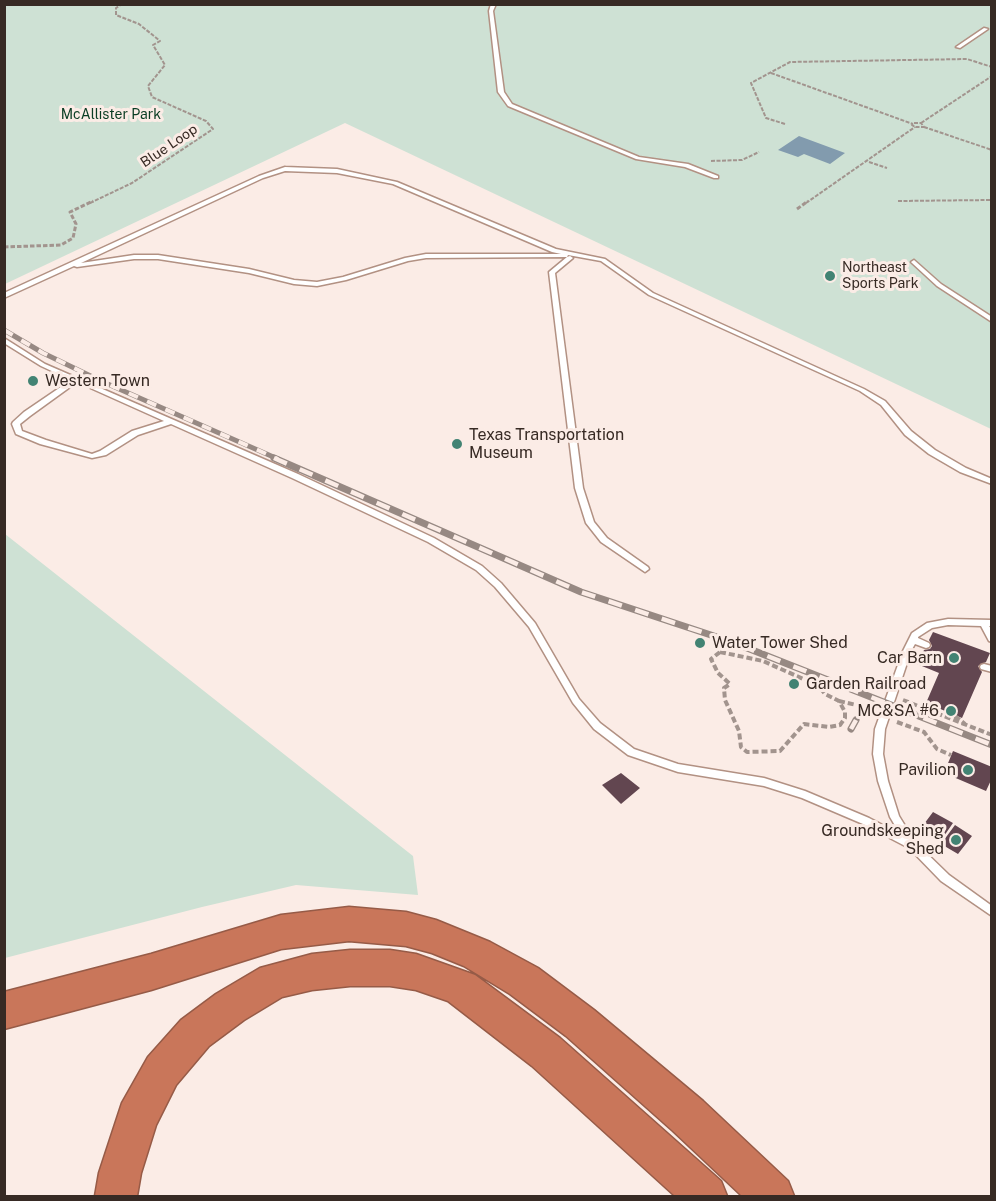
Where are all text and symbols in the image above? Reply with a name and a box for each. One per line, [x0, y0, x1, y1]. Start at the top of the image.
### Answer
park label: McAllister Park [61, 107, 161, 123]
street label: Blue Loop [137, 121, 201, 171]
place label: Northeast Sports Park [842, 260, 919, 292]
marker: Northeast Sports Park [823, 269, 837, 283]
place label: Western Town [45, 371, 150, 391]
marker: Western Town [26, 374, 40, 388]
place label: Texas Transportation Museum [469, 425, 624, 463]
marker: Texas Transportation Museum [450, 437, 464, 451]
place label: Water Tower Shed [712, 633, 848, 653]
marker: Water Tower Shed [693, 636, 707, 650]
place label: Car Barn [877, 648, 942, 668]
marker: Car Barn [947, 651, 961, 665]
place label: Garden Railroad [806, 674, 926, 694]
marker: Garden Railroad [787, 677, 801, 691]
place label: MC&SA #6 [857, 701, 939, 721]
marker: MC&SA #6 [944, 704, 958, 718]
place label: Pavilion [898, 760, 956, 780]
marker: Pavilion [961, 763, 975, 777]
place label: Groundskeeping Shed [821, 821, 944, 859]
marker: Groundskeeping Shed [949, 833, 963, 847]

